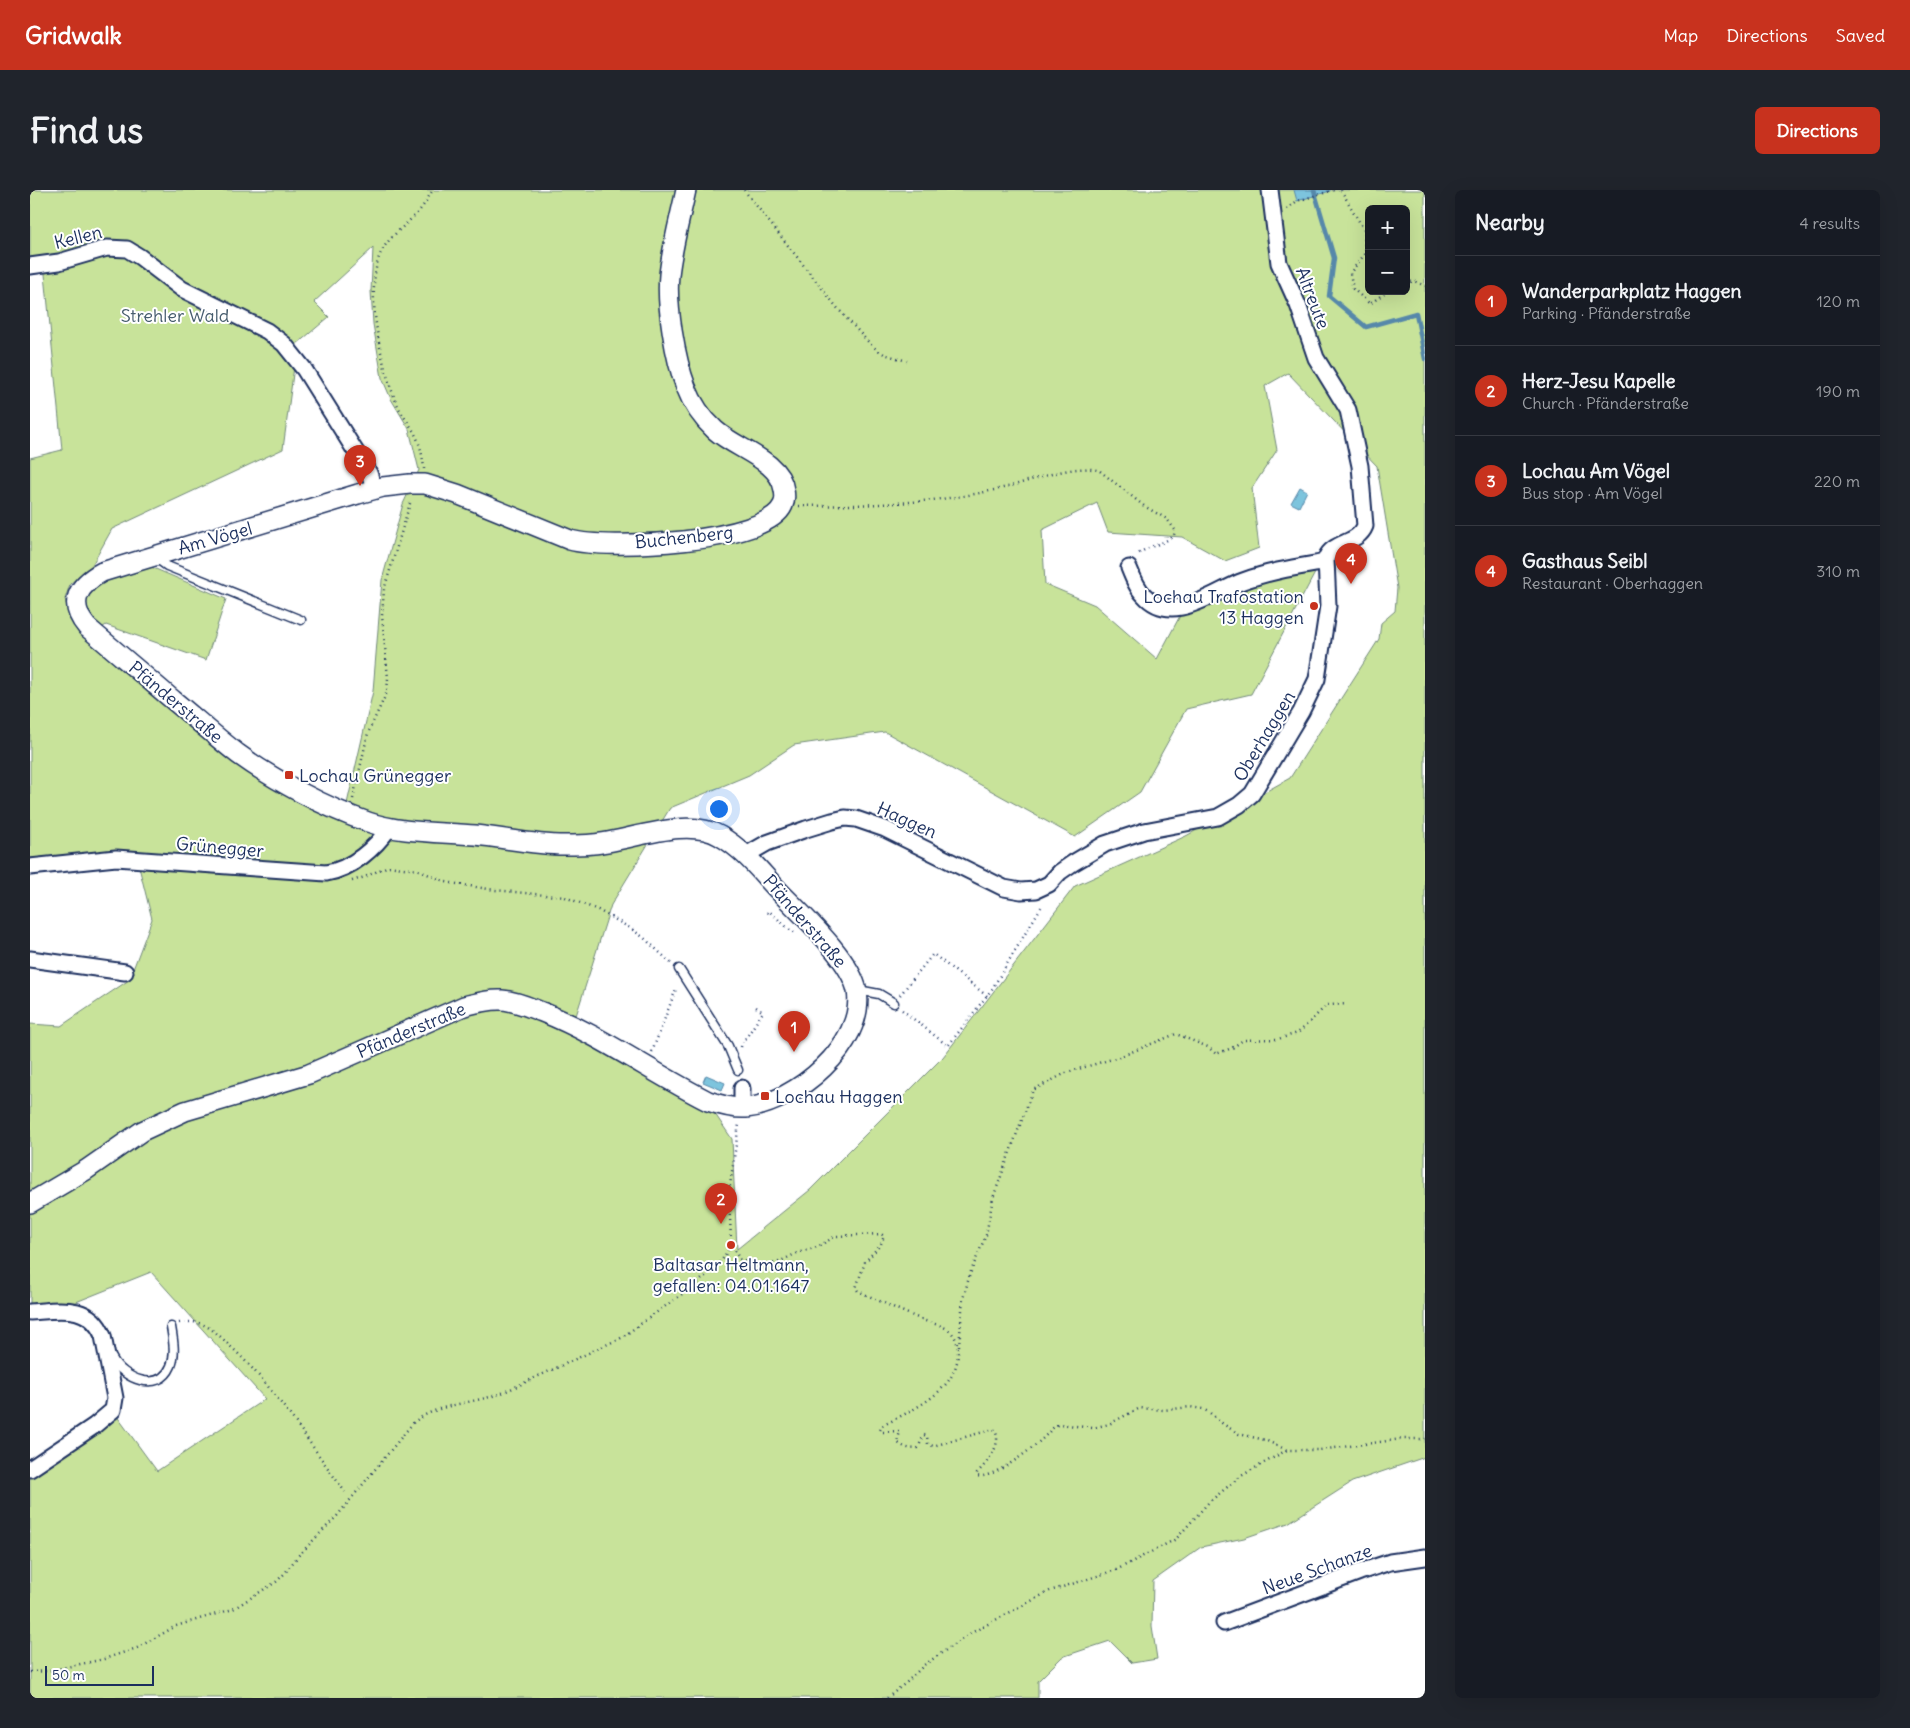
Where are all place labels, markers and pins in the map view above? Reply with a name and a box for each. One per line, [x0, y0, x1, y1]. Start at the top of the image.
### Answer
pin: 3 [344, 445, 376, 486]
pin: 4 [1335, 543, 1367, 584]
place label: Lochau Trafostation 13 Haggen [1143, 585, 1304, 629]
marker: Lochau Trafostation 13 Haggen [1308, 600, 1320, 612]
place label: Lochau Grünegger [299, 764, 452, 787]
marker: Lochau Grünegger [283, 769, 295, 781]
pin: 1 [778, 1011, 810, 1052]
place label: Lochau Haggen [775, 1085, 903, 1108]
marker: Lochau Haggen [759, 1090, 771, 1102]
pin: 2 [705, 1183, 737, 1224]
marker: Baltasar Heltmann, gefallen: 04.01.1647 [725, 1239, 737, 1251]
place label: Baltasar Heltmann, gefallen: 04.01.1647 [653, 1253, 810, 1297]

